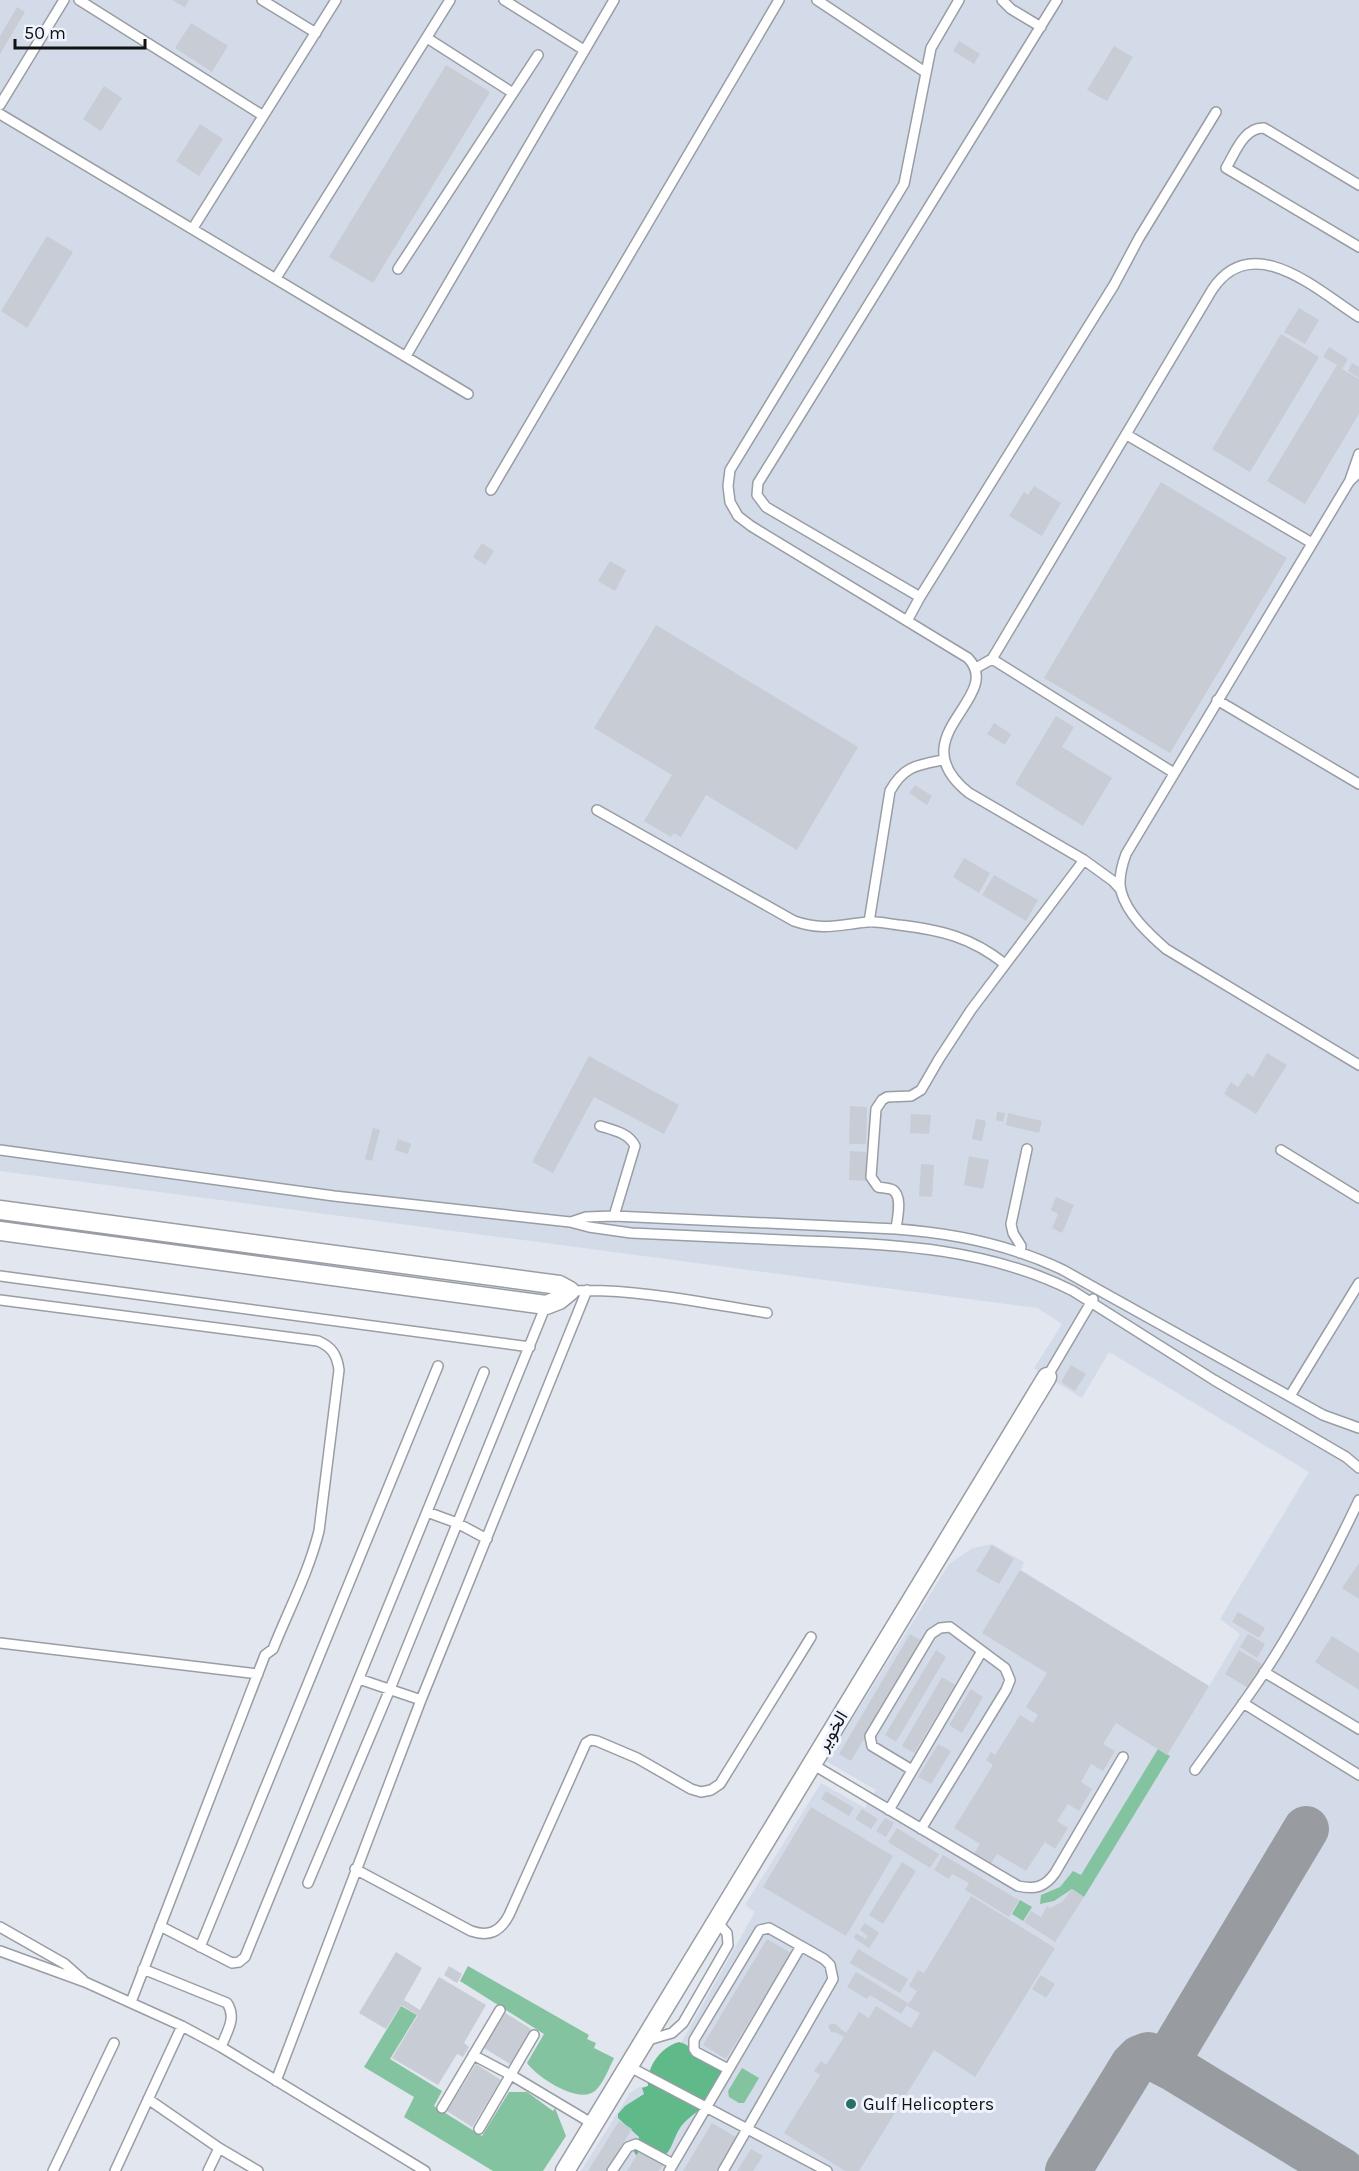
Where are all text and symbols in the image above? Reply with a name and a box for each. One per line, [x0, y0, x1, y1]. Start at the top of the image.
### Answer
scale bar [15, 12, 146, 50]
text: 50 m [24, 22, 66, 44]
street label: الخوير [811, 1707, 852, 1756]
place label: Gulf Helicopters [863, 2093, 994, 2115]
marker: Gulf Helicopters [844, 2097, 858, 2111]

